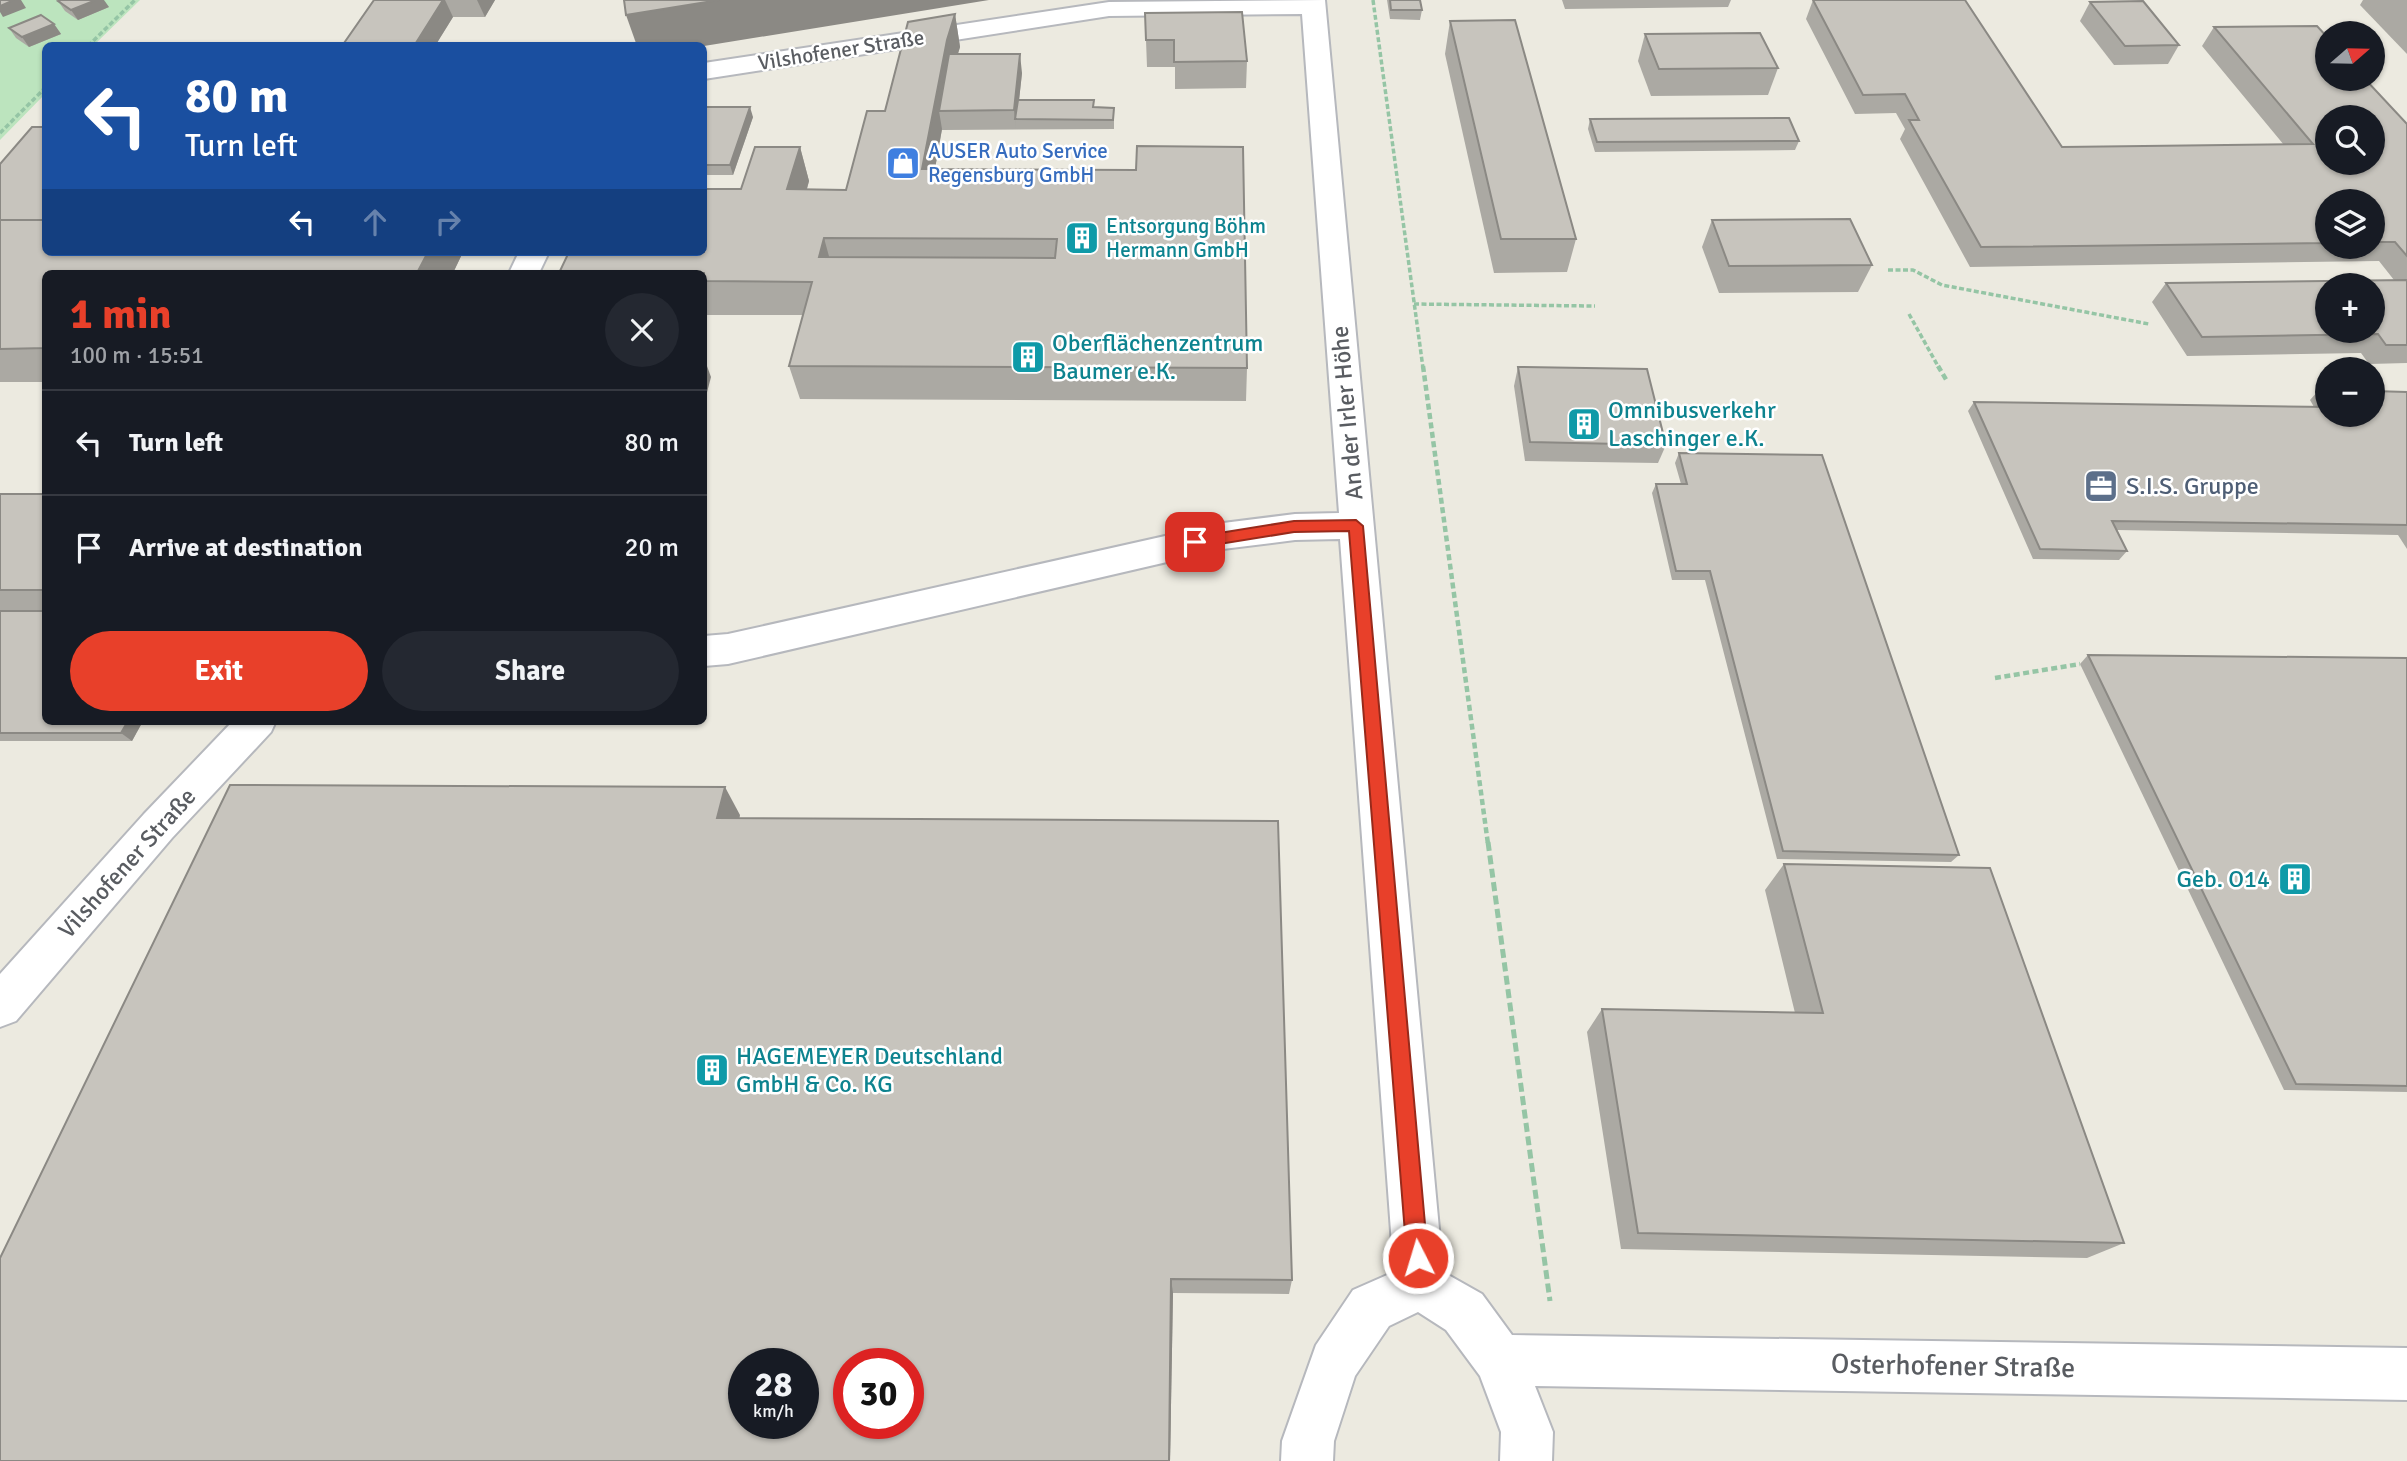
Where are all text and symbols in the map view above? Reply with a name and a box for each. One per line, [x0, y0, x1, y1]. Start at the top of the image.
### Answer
north arrow [2315, 21, 2385, 91]
map controls [2315, 21, 2385, 427]
street label: Vilshofener Straße [756, 24, 926, 76]
text: 80 m [185, 66, 288, 126]
icon: left [70, 70, 161, 161]
button: search [2315, 105, 2385, 175]
text: Turn left [185, 126, 298, 165]
place label: AUSER Auto Service Regensburg GmbH [928, 138, 1108, 188]
shop icon: AUSER Auto Service Regensburg GmbH [884, 144, 922, 182]
button: layers [2315, 189, 2385, 259]
icon: left [283, 203, 321, 241]
icon: ahead [356, 203, 394, 241]
icon: right [429, 203, 467, 241]
place label: Entsorgung Böhm Hermann GmbH [1106, 213, 1266, 263]
building icon: Entsorgung Böhm Hermann GmbH [1063, 219, 1101, 257]
button: + [2315, 273, 2385, 343]
text: 1 min [70, 289, 171, 340]
button: close [605, 293, 679, 367]
street label: An der Irler Höhe [1324, 325, 1370, 501]
place label: Oberflächenzentrum Baumer e.K. [1052, 328, 1263, 386]
building icon: Oberflächenzentrum Baumer e.K. [1009, 338, 1047, 376]
text: 100 m · 15:51 [70, 341, 204, 370]
button: − [2315, 357, 2385, 427]
place label: Omnibusverkehr Laschinger e.K. [1608, 395, 1776, 453]
building icon: Omnibusverkehr Laschinger e.K. [1565, 405, 1603, 443]
icon: left [70, 424, 108, 462]
text: Turn left [129, 427, 223, 459]
text: 80 m [624, 427, 679, 459]
office icon: S.I.S. Gruppe [2082, 467, 2120, 505]
place label: S.I.S. Gruppe [2126, 471, 2259, 501]
pin [1165, 512, 1225, 572]
icon: arrive [1176, 523, 1214, 561]
icon: arrive [70, 529, 108, 567]
text: Arrive at destination [129, 532, 362, 564]
text: 20 m [624, 532, 679, 564]
button: Exit [70, 631, 368, 711]
button: Share [382, 631, 679, 711]
street label: Vilshofener Straße [52, 782, 202, 944]
building icon: Geb. O14 [2276, 860, 2314, 898]
place label: Geb. O14 [2177, 864, 2270, 894]
place label: HAGEMEYER Deutschland GmbH & Co. KG [736, 1041, 1003, 1099]
building icon: HAGEMEYER Deutschland GmbH & Co. KG [693, 1051, 731, 1089]
position arrow [1381, 1221, 1455, 1295]
street label: Osterhofener Straße [1831, 1347, 2075, 1385]
speed limit sign: 30 [833, 1348, 924, 1439]
text: 28 [755, 1363, 792, 1406]
text: km/h [753, 1400, 794, 1422]

